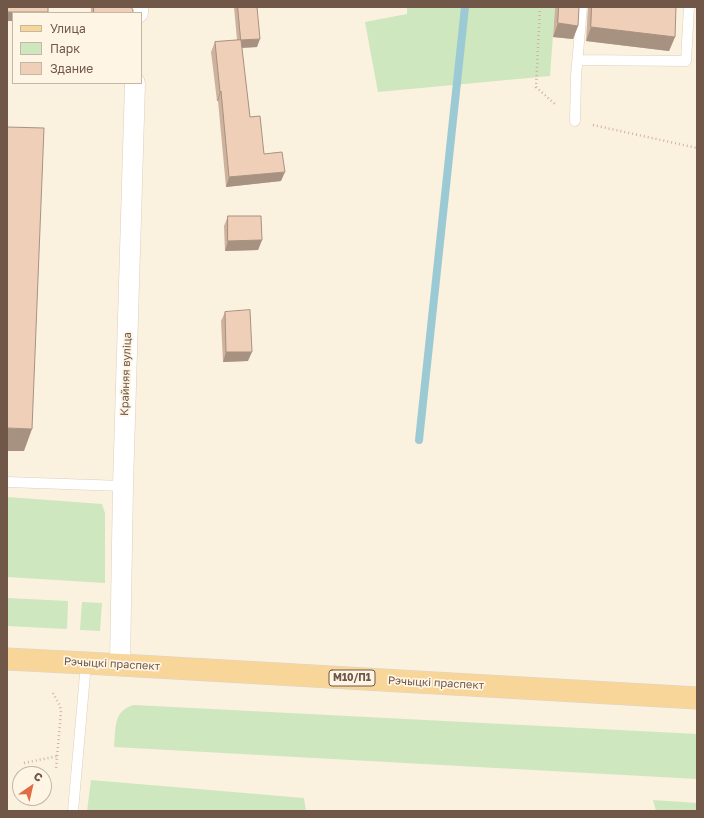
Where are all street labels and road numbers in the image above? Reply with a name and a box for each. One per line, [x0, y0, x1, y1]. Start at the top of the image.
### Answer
street label: Крайняя вуліца [118, 332, 134, 416]
street label: Рэчыцкі праспект [64, 655, 160, 673]
road number: М10/П1 [329, 670, 375, 686]
street label: Рэчыцкі праспект [388, 674, 484, 692]

